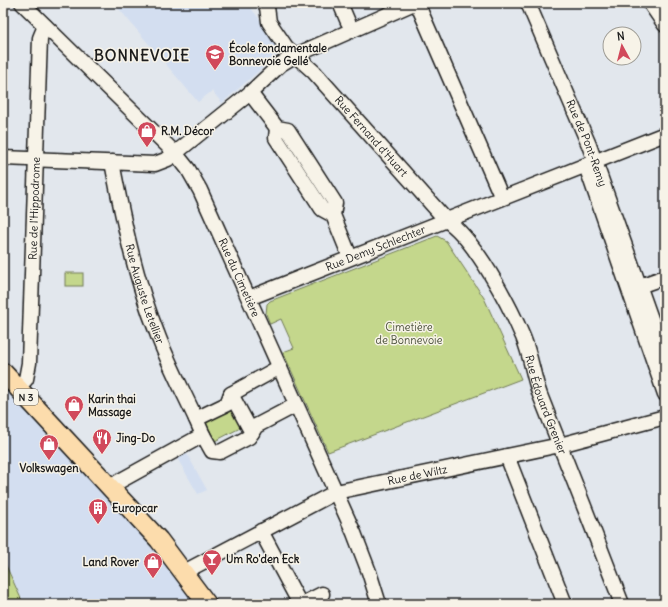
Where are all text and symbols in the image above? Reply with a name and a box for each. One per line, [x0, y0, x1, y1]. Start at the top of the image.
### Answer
north arrow [602, 26, 642, 66]
text: N [616, 29, 625, 43]
place label: École fondamentale Bonnevoie Gellé [229, 40, 327, 68]
school or university icon: École fondamentale Bonnevoie Gellé [204, 43, 226, 71]
district label: BONNEVOIE [94, 46, 190, 65]
street label: Rue Fernand d'Huart [332, 93, 411, 180]
street label: Rue de Pont-Remy [563, 97, 610, 188]
shop icon: R.M. Décor [136, 120, 158, 148]
place label: R.M. Décor [161, 124, 215, 138]
street label: Rue de l'Hippodrome [25, 157, 43, 260]
street label: Rue Demy Schlechter [323, 222, 428, 274]
street label: Rue du Cimetière [216, 236, 263, 319]
street label: Rue Auguste Letellier [122, 242, 168, 346]
park label: Cimetière de Bonnevoie [376, 320, 443, 347]
street label: Rue Édouard Grenier [522, 353, 570, 457]
road number: N 3 [14, 389, 38, 405]
place label: Karin thai Massage [88, 392, 136, 420]
shop icon: Karin thai Massage [63, 394, 85, 422]
restaurant icon: Jing-Do [91, 427, 113, 455]
place label: Jing-Do [116, 431, 155, 446]
shop icon: Volkswagen [38, 433, 60, 461]
place label: Volkswagen [19, 461, 79, 476]
street label: Rue de Wiltz [386, 462, 449, 488]
building icon: Europcar [87, 497, 109, 525]
place label: Europcar [112, 501, 158, 516]
bar icon: Um Ro'den Eck [201, 548, 223, 576]
shop icon: Land Rover [142, 551, 164, 579]
place label: Um Ro'den Eck [226, 552, 300, 566]
place label: Land Rover [83, 555, 139, 569]

